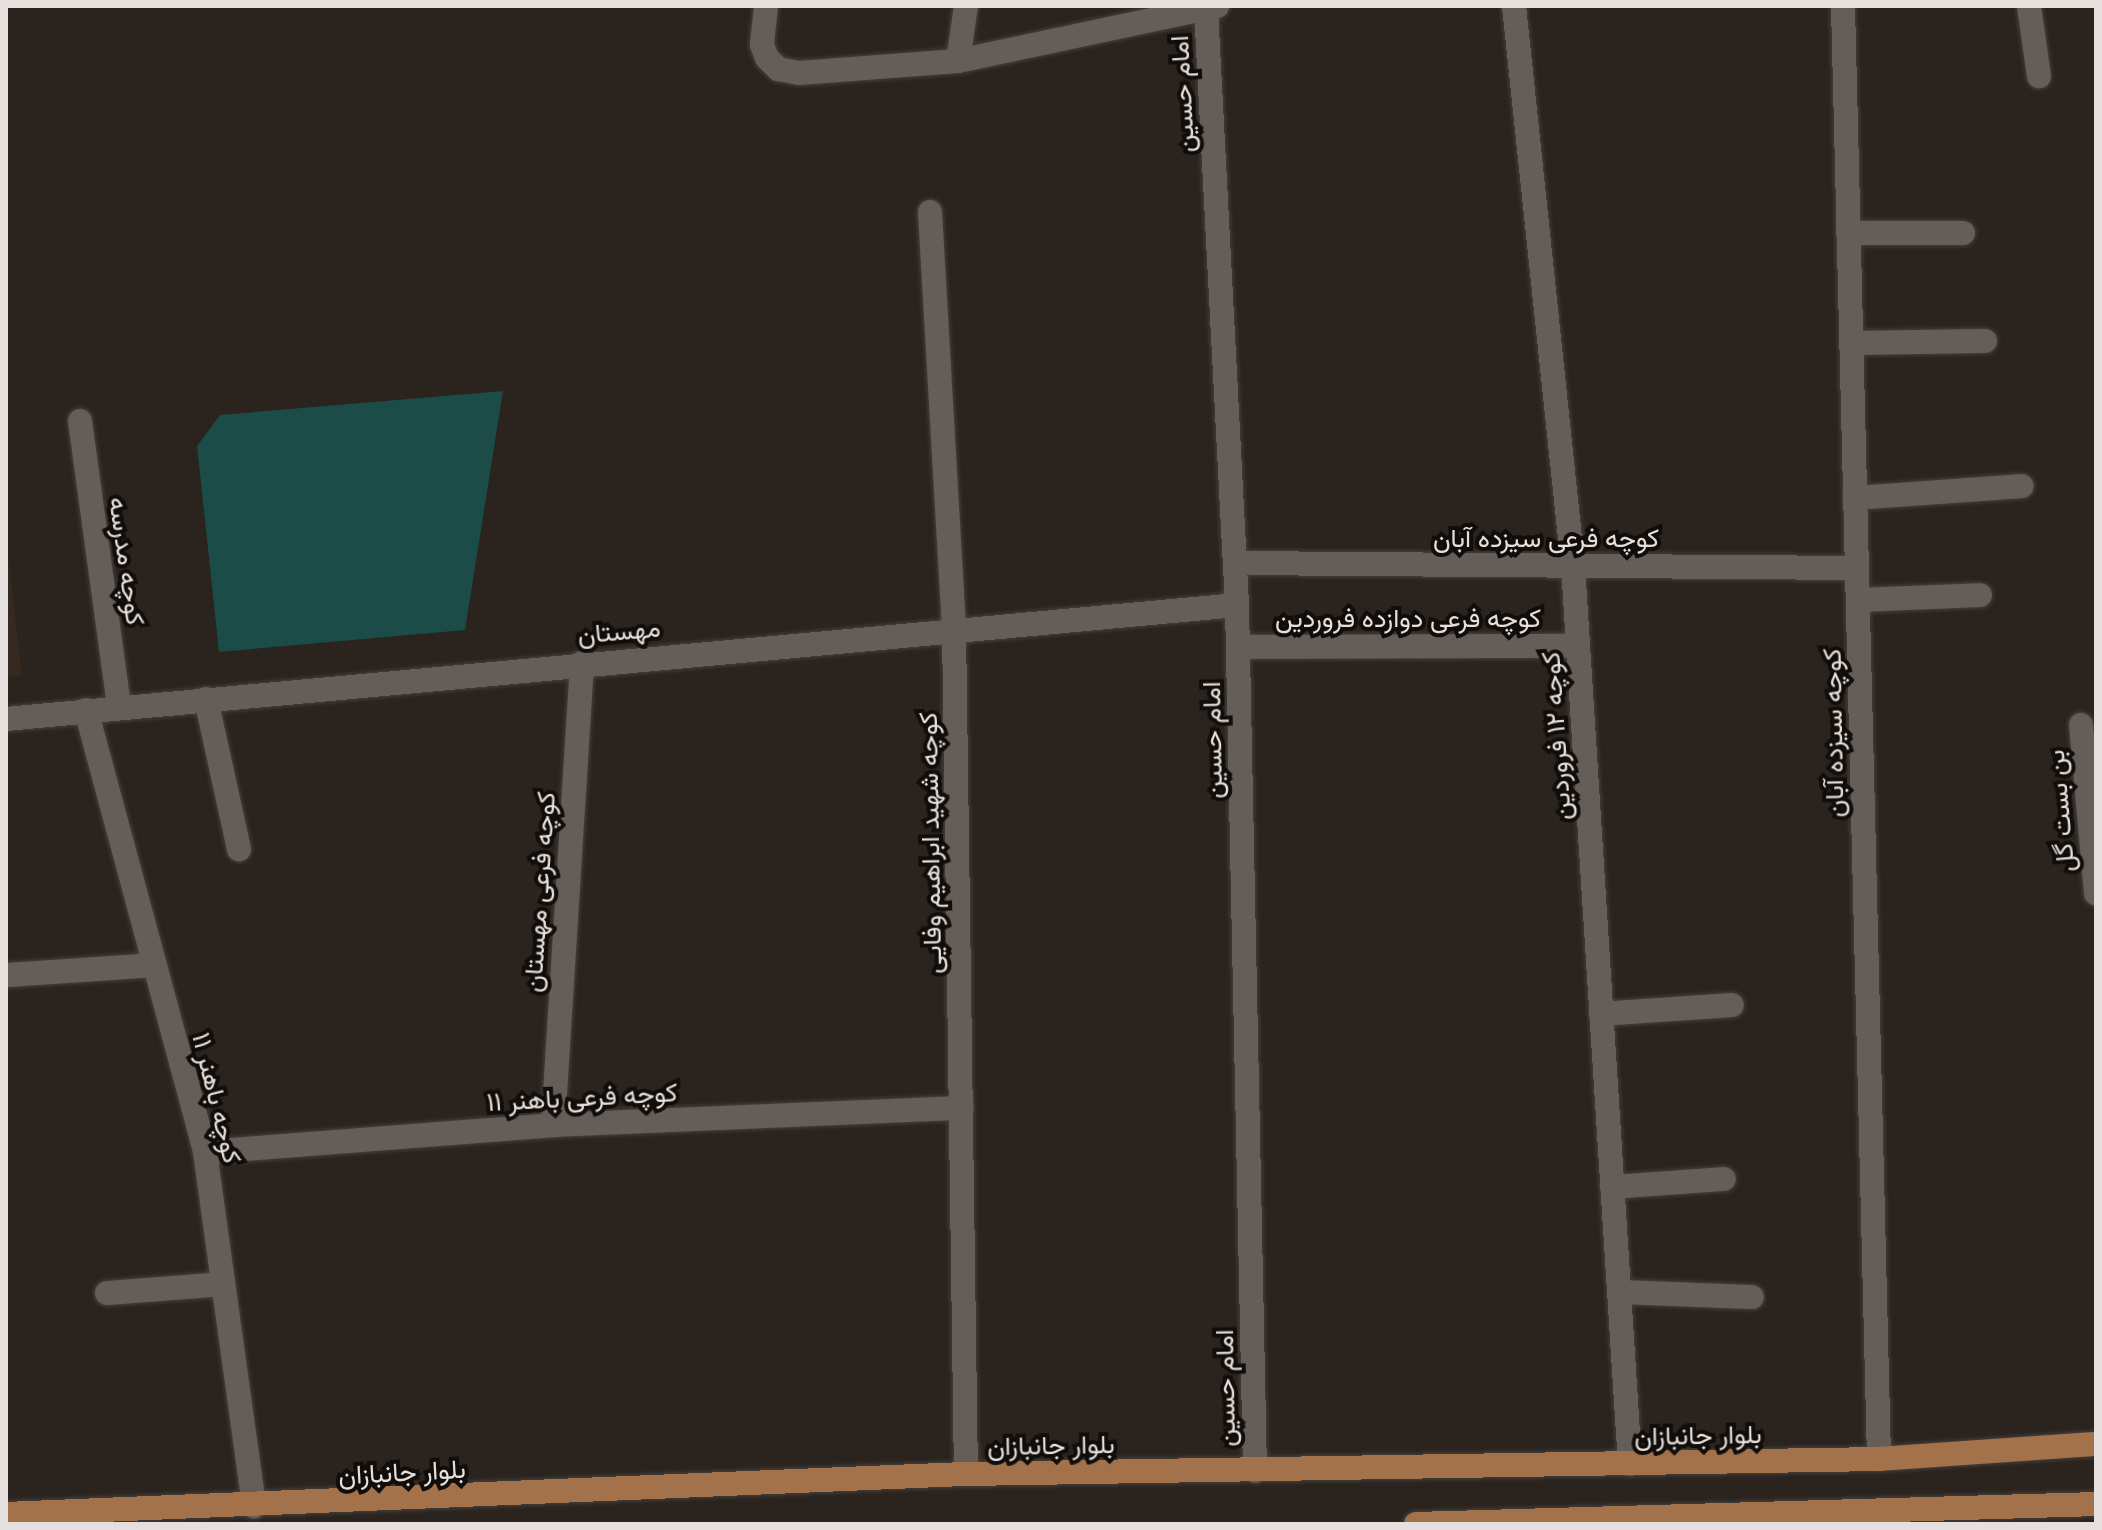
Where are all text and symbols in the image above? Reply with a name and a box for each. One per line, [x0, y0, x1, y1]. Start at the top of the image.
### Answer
street label: امام حسین [1163, 35, 1201, 153]
street label: کوچه مدرسه [103, 495, 151, 627]
street label: کوچه فرعی سیزده آبان [1433, 522, 1659, 554]
street label: کوچه فرعی دوازده فروردین [1275, 602, 1541, 634]
street label: مهستان [576, 612, 662, 650]
street label: کوچه سیزده آبان [1816, 648, 1850, 818]
street label: کوچه ۱۲ فروردین [1535, 651, 1577, 821]
street label: امام حسین [1195, 681, 1229, 799]
street label: کوچه شهید ابراهیم وفایی [912, 712, 948, 974]
street label: بن بست گل [2039, 749, 2081, 873]
street label: کوچه فرعی مهستان [516, 791, 562, 993]
street label: کوچه باهنر ۱۱ [186, 1029, 248, 1167]
street label: کوچه فرعی باهنر ۱۱ [486, 1076, 678, 1118]
street label: امام حسین [1208, 1329, 1242, 1447]
street label: بلوار جانبازان [1634, 1418, 1762, 1452]
street label: بلوار جانبازان [987, 1428, 1115, 1462]
street label: بلوار جانبازان [338, 1453, 466, 1491]

